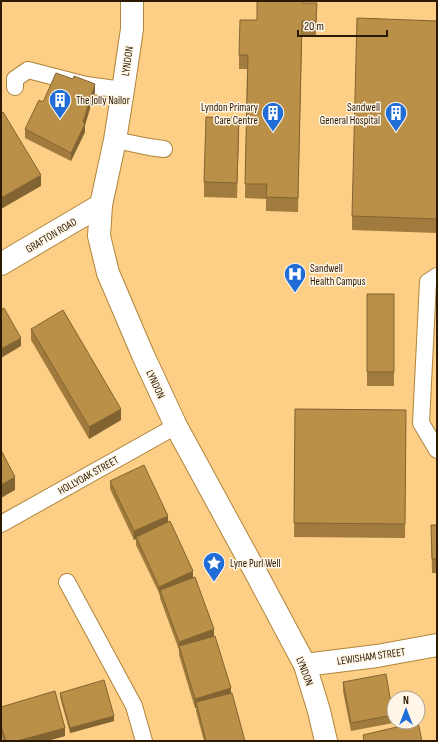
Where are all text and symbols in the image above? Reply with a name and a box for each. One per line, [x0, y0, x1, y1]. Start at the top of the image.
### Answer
scale bar [298, 12, 387, 38]
text: 20 m [304, 19, 324, 34]
street label: LYNDON [119, 45, 136, 77]
building icon: The Jolly Nailor [47, 87, 73, 120]
place label: The Jolly Nailor [76, 94, 130, 107]
building icon: Lyndon Primary Care Centre [260, 100, 286, 133]
building icon: Sandwell General Hospital [383, 100, 409, 133]
place label: Lyndon Primary Care Centre [201, 101, 259, 127]
place label: Sandwell General Hospital [320, 101, 380, 127]
street label: GRAFTON ROAD [23, 215, 79, 256]
hospital icon: Sandwell Health Campus [282, 261, 308, 294]
place label: Sandwell Health Campus [310, 262, 366, 288]
street label: LYNDON [143, 368, 168, 401]
street label: HOLLYOAK STREET [56, 453, 121, 497]
place icon: Lyne Purl Well [201, 550, 227, 583]
place label: Lyne Purl Well [230, 557, 281, 570]
street label: LEWISHAM STREET [336, 645, 407, 668]
street label: LYNDON [293, 655, 316, 688]
north arrow [386, 690, 426, 730]
text: N [403, 694, 409, 707]

